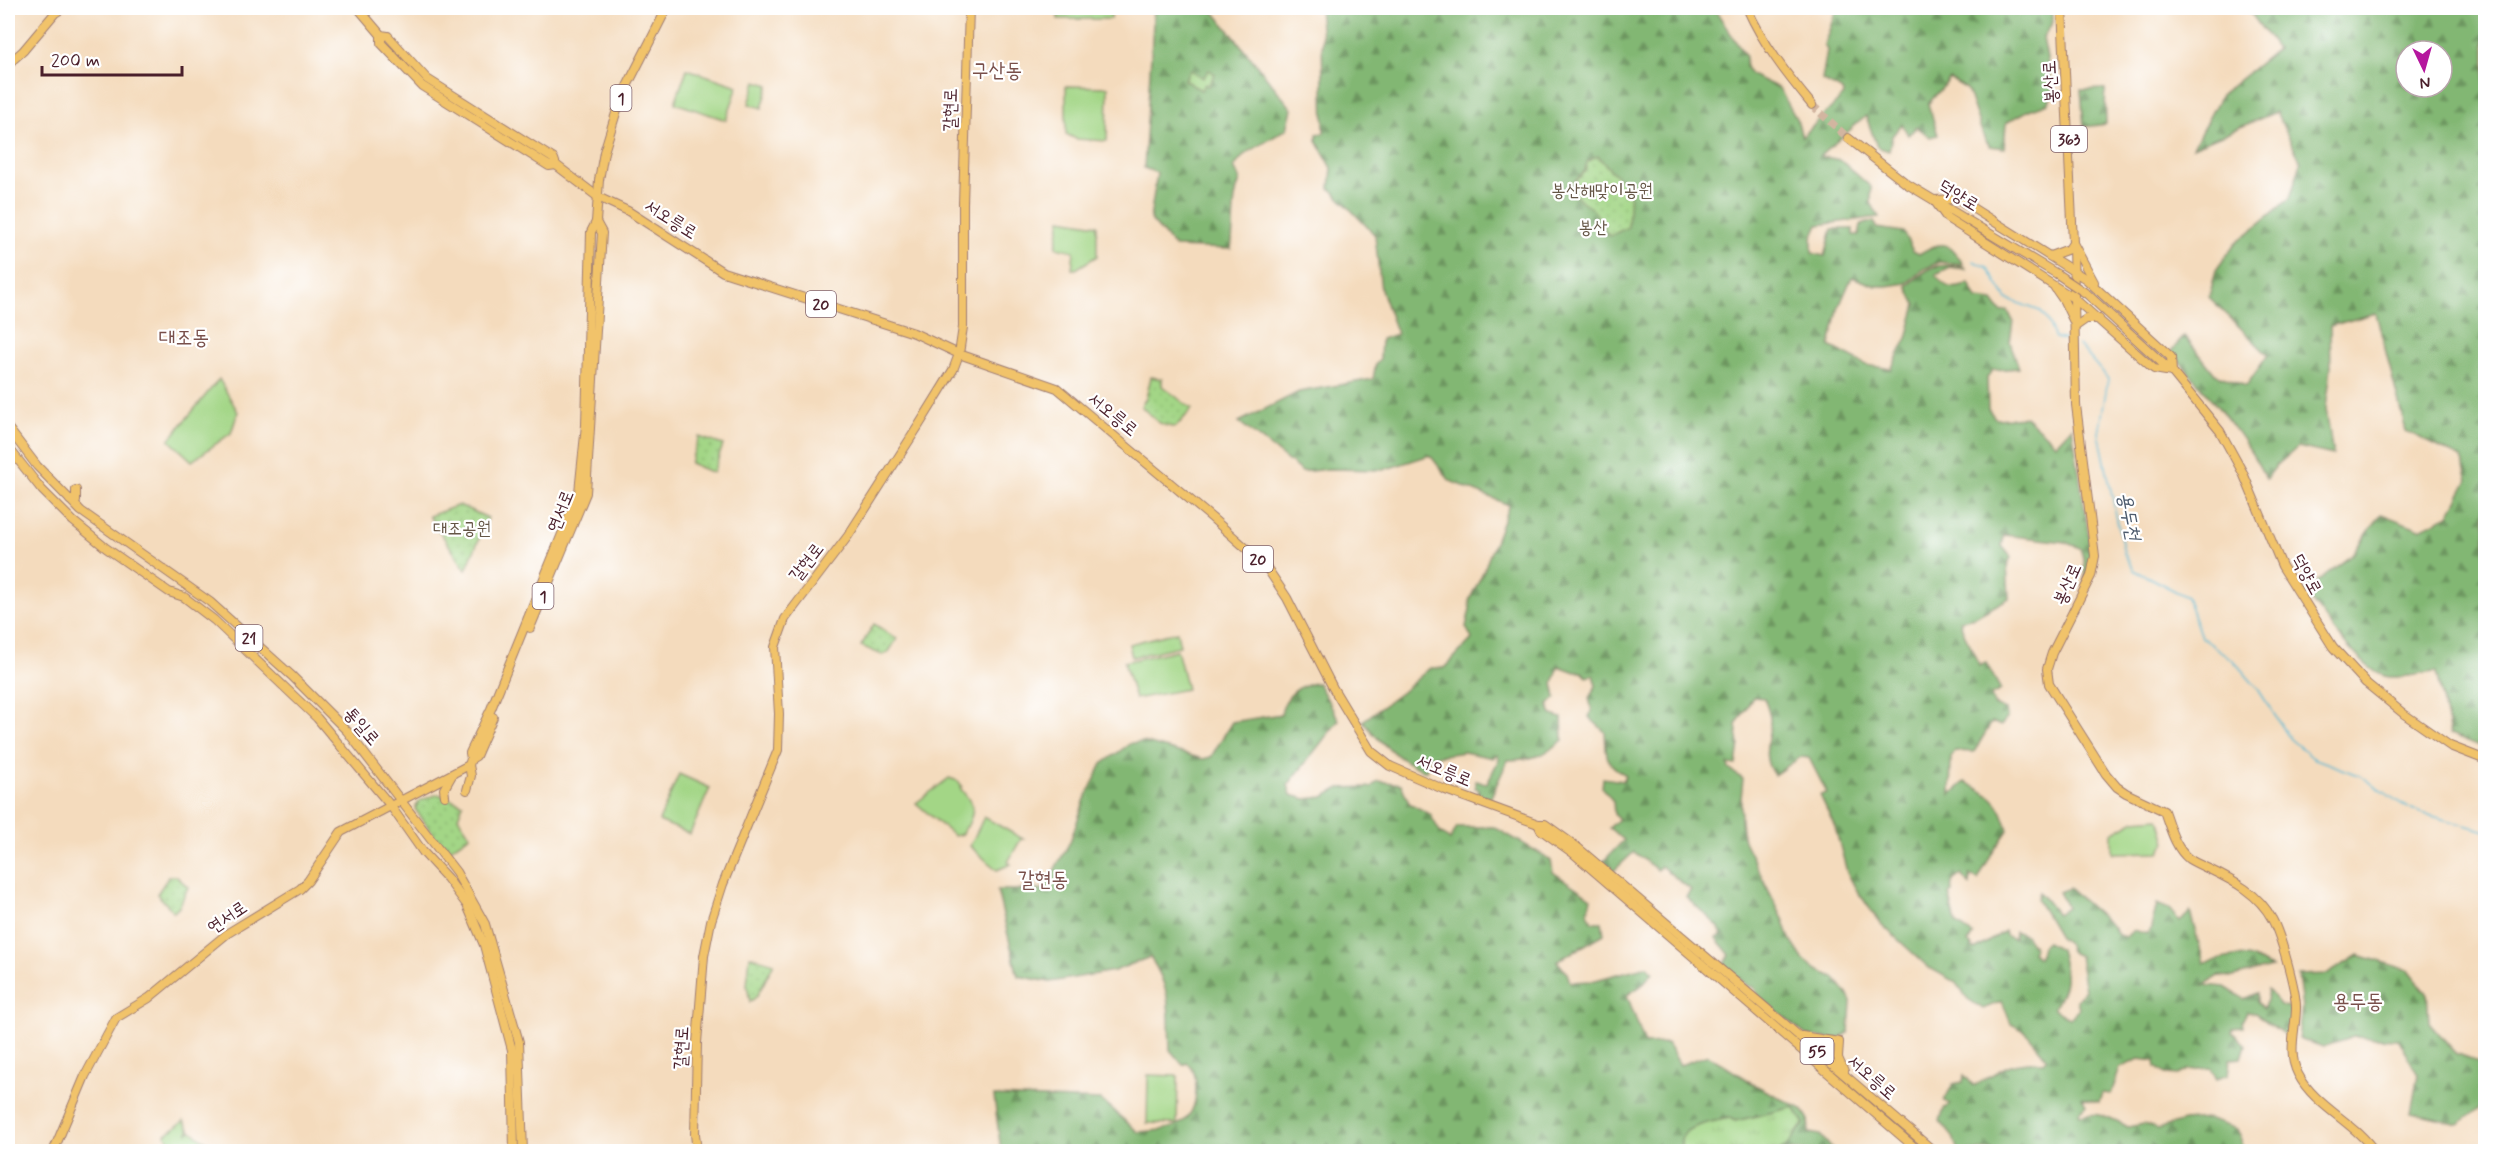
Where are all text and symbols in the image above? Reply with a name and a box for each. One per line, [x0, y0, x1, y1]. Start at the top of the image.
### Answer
scale bar [42, 39, 182, 77]
north arrow [2394, 39, 2454, 99]
text: 200 m [51, 49, 100, 73]
district label: 구산동 [972, 57, 1022, 85]
street label: 봉산로 [2038, 60, 2064, 104]
text: N [2419, 72, 2431, 93]
road number: 1 [610, 85, 632, 111]
street label: 갈현로 [939, 88, 963, 132]
road number: 363 [2051, 126, 2087, 152]
street label: 덕양로 [1934, 174, 1983, 217]
park label: 봉산해맞이공원 [1551, 179, 1653, 203]
street label: 서오릉로 [640, 194, 701, 245]
park label: 봉산 [1579, 216, 1608, 240]
road number: 20 [806, 291, 836, 317]
district label: 대조동 [159, 324, 209, 352]
street label: 서오릉로 [1082, 387, 1142, 442]
street label: 연서로 [542, 487, 580, 536]
water label: 용두천 [2111, 490, 2147, 544]
park label: 대조공원 [433, 517, 491, 541]
street label: 갈현로 [784, 538, 830, 587]
road number: 20 [1243, 546, 1273, 572]
street label: 덕양로 [2285, 550, 2327, 599]
street label: 봉산로 [2048, 560, 2088, 609]
road number: 1 [532, 583, 554, 609]
road number: 21 [236, 625, 262, 651]
street label: 통일로 [338, 702, 385, 751]
street label: 서오릉로 [1412, 749, 1475, 793]
district label: 갈현동 [1018, 866, 1068, 894]
street label: 연서로 [203, 896, 252, 940]
district label: 용두동 [2333, 988, 2383, 1016]
street label: 갈현로 [669, 1026, 695, 1070]
road number: 55 [1800, 1038, 1834, 1064]
street label: 서오릉로 [1842, 1050, 1901, 1106]

